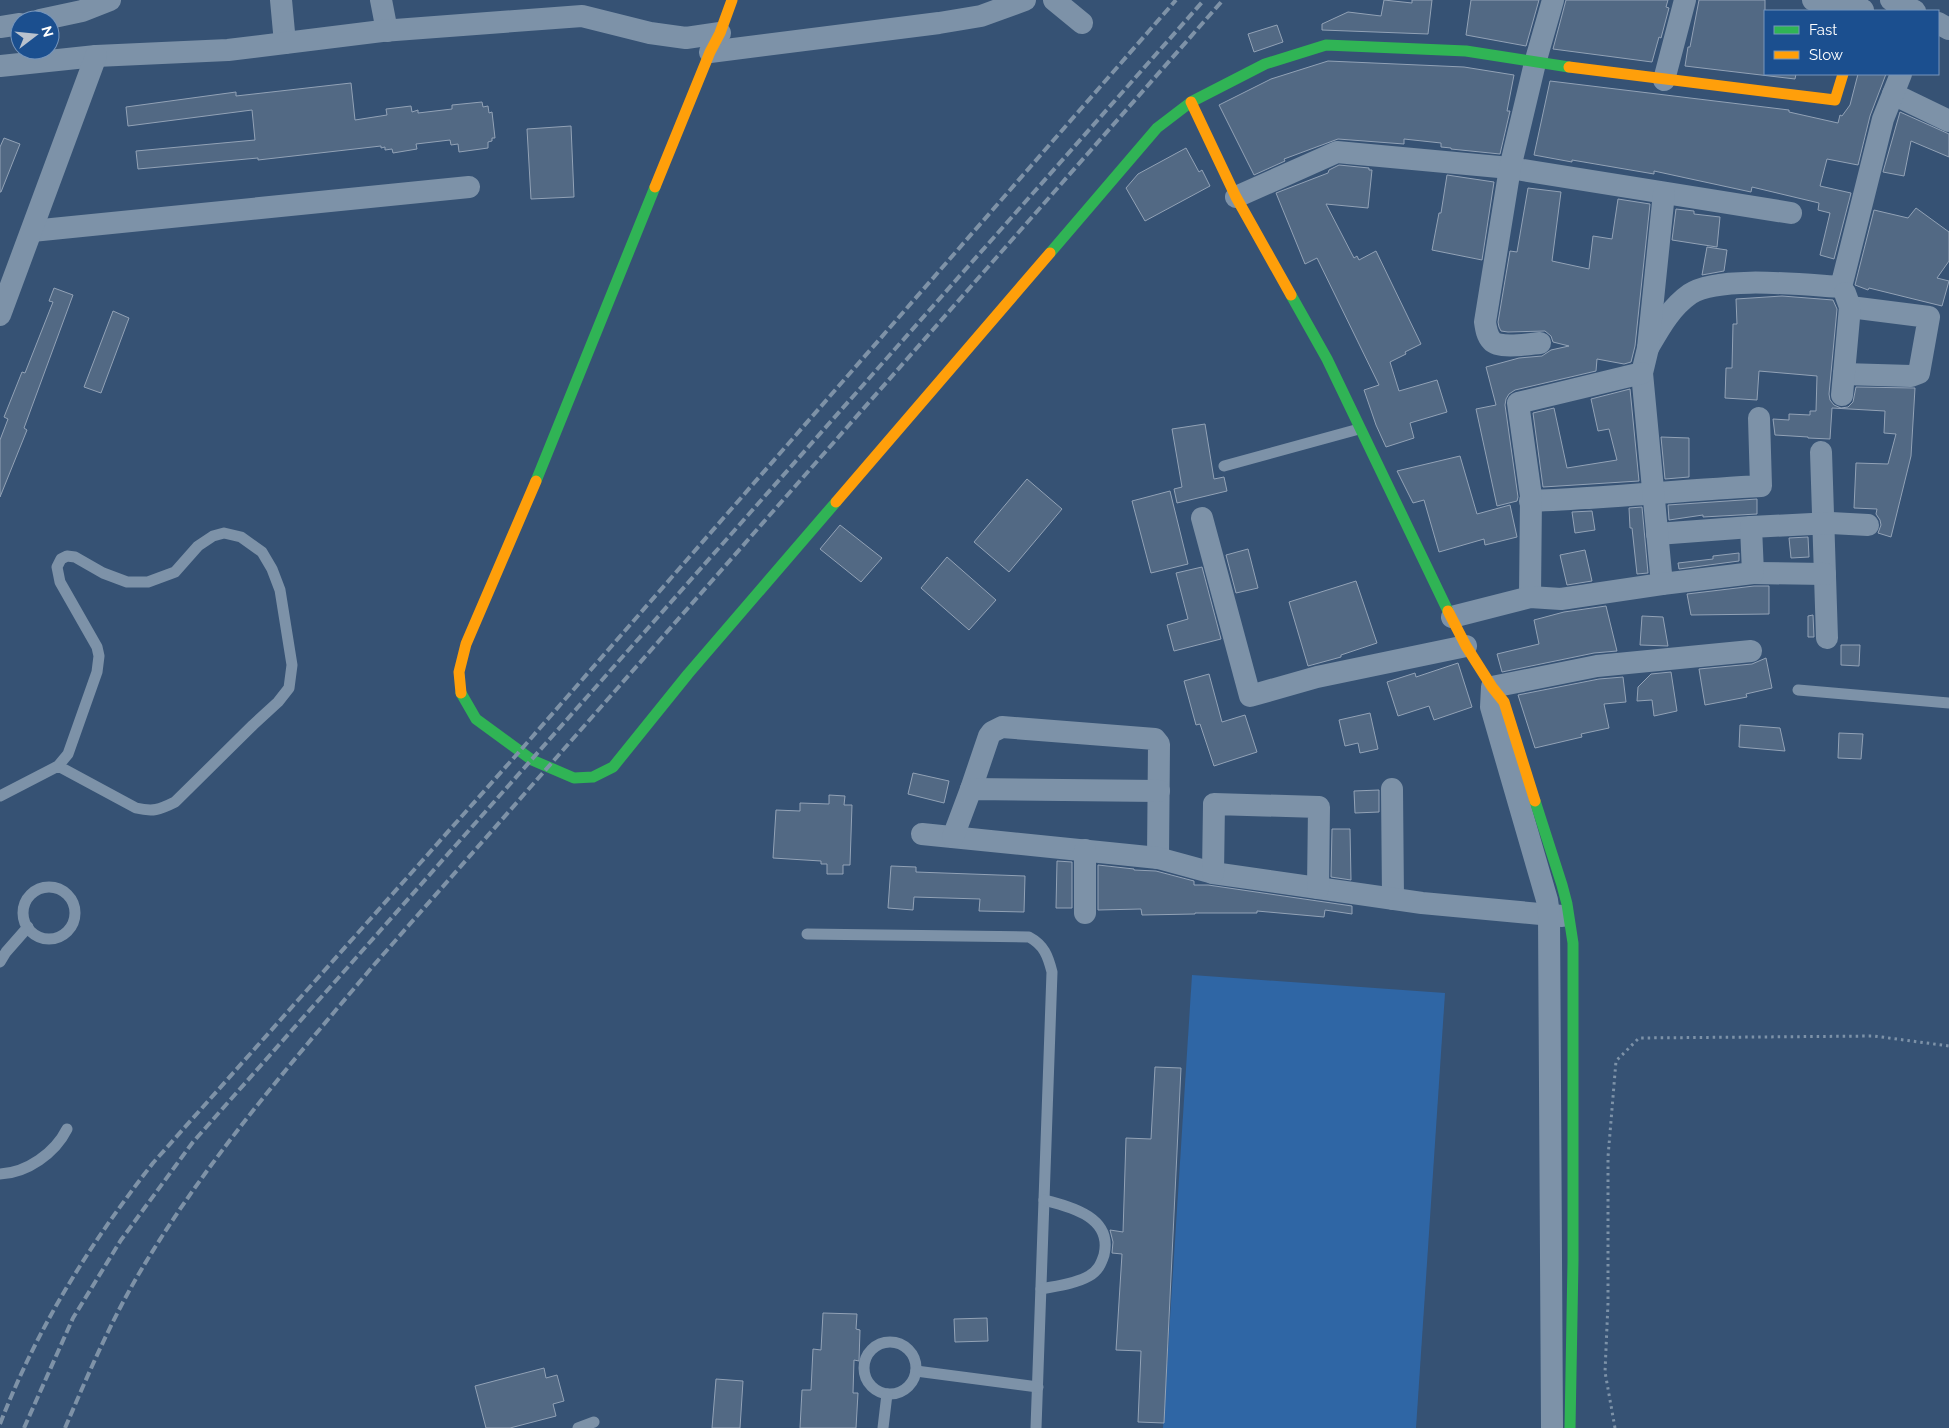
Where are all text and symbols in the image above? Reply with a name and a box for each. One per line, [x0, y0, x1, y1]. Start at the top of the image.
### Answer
north arrow [10, 10, 60, 60]
legend [1764, 10, 1939, 75]
text: Fast [1809, 21, 1837, 39]
text: N [38, 24, 57, 39]
text: Slow [1809, 46, 1843, 64]

